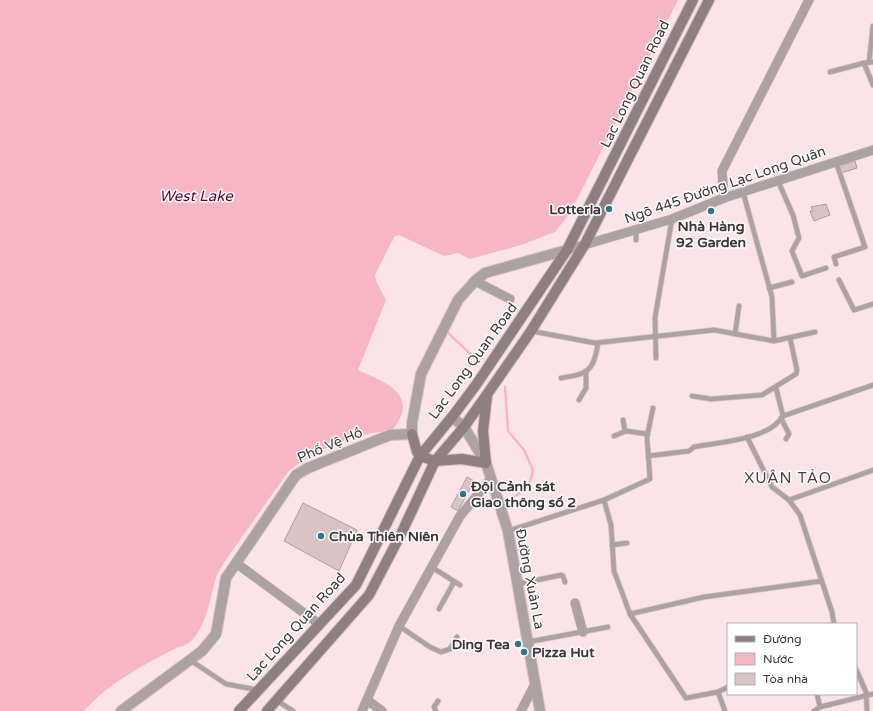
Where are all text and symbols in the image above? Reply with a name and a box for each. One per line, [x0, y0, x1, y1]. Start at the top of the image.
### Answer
street label: Lac Long Quan Road [597, 18, 673, 150]
street label: Ngõ 445 Đường Lạc Long Quân [622, 143, 828, 227]
water label: West Lake [159, 187, 234, 205]
place label: Lotteria [549, 201, 601, 218]
marker: Lotteria [604, 204, 614, 214]
marker: Nhà Hàng 92 Garden [706, 206, 716, 216]
place label: Nhà Hàng 92 Garden [676, 218, 746, 251]
street label: Lac Long Quan Road [425, 300, 521, 422]
street label: Phố Vệ Hồ [295, 424, 365, 466]
district label: XUÂN TẢO [744, 469, 832, 487]
place label: Đội Cảnh sát Giao thông số 2 [470, 478, 576, 511]
marker: Đội Cảnh sát Giao thông số 2 [458, 489, 468, 499]
street label: Đường Xuân La [512, 527, 548, 631]
place label: Chùa Thiên Niên [329, 528, 439, 545]
marker: Chùa Thiên Niên [316, 531, 326, 541]
street label: Lac Long Quan Road [243, 569, 349, 685]
legend [727, 623, 857, 695]
text: Đường [763, 632, 802, 646]
place label: Ding Tea [452, 636, 510, 653]
marker: Ding Tea [513, 639, 523, 649]
place label: Pizza Hut [532, 644, 595, 661]
marker: Pizza Hut [519, 647, 529, 657]
text: Nước [763, 652, 794, 666]
text: Tòa nhà [763, 672, 808, 686]

